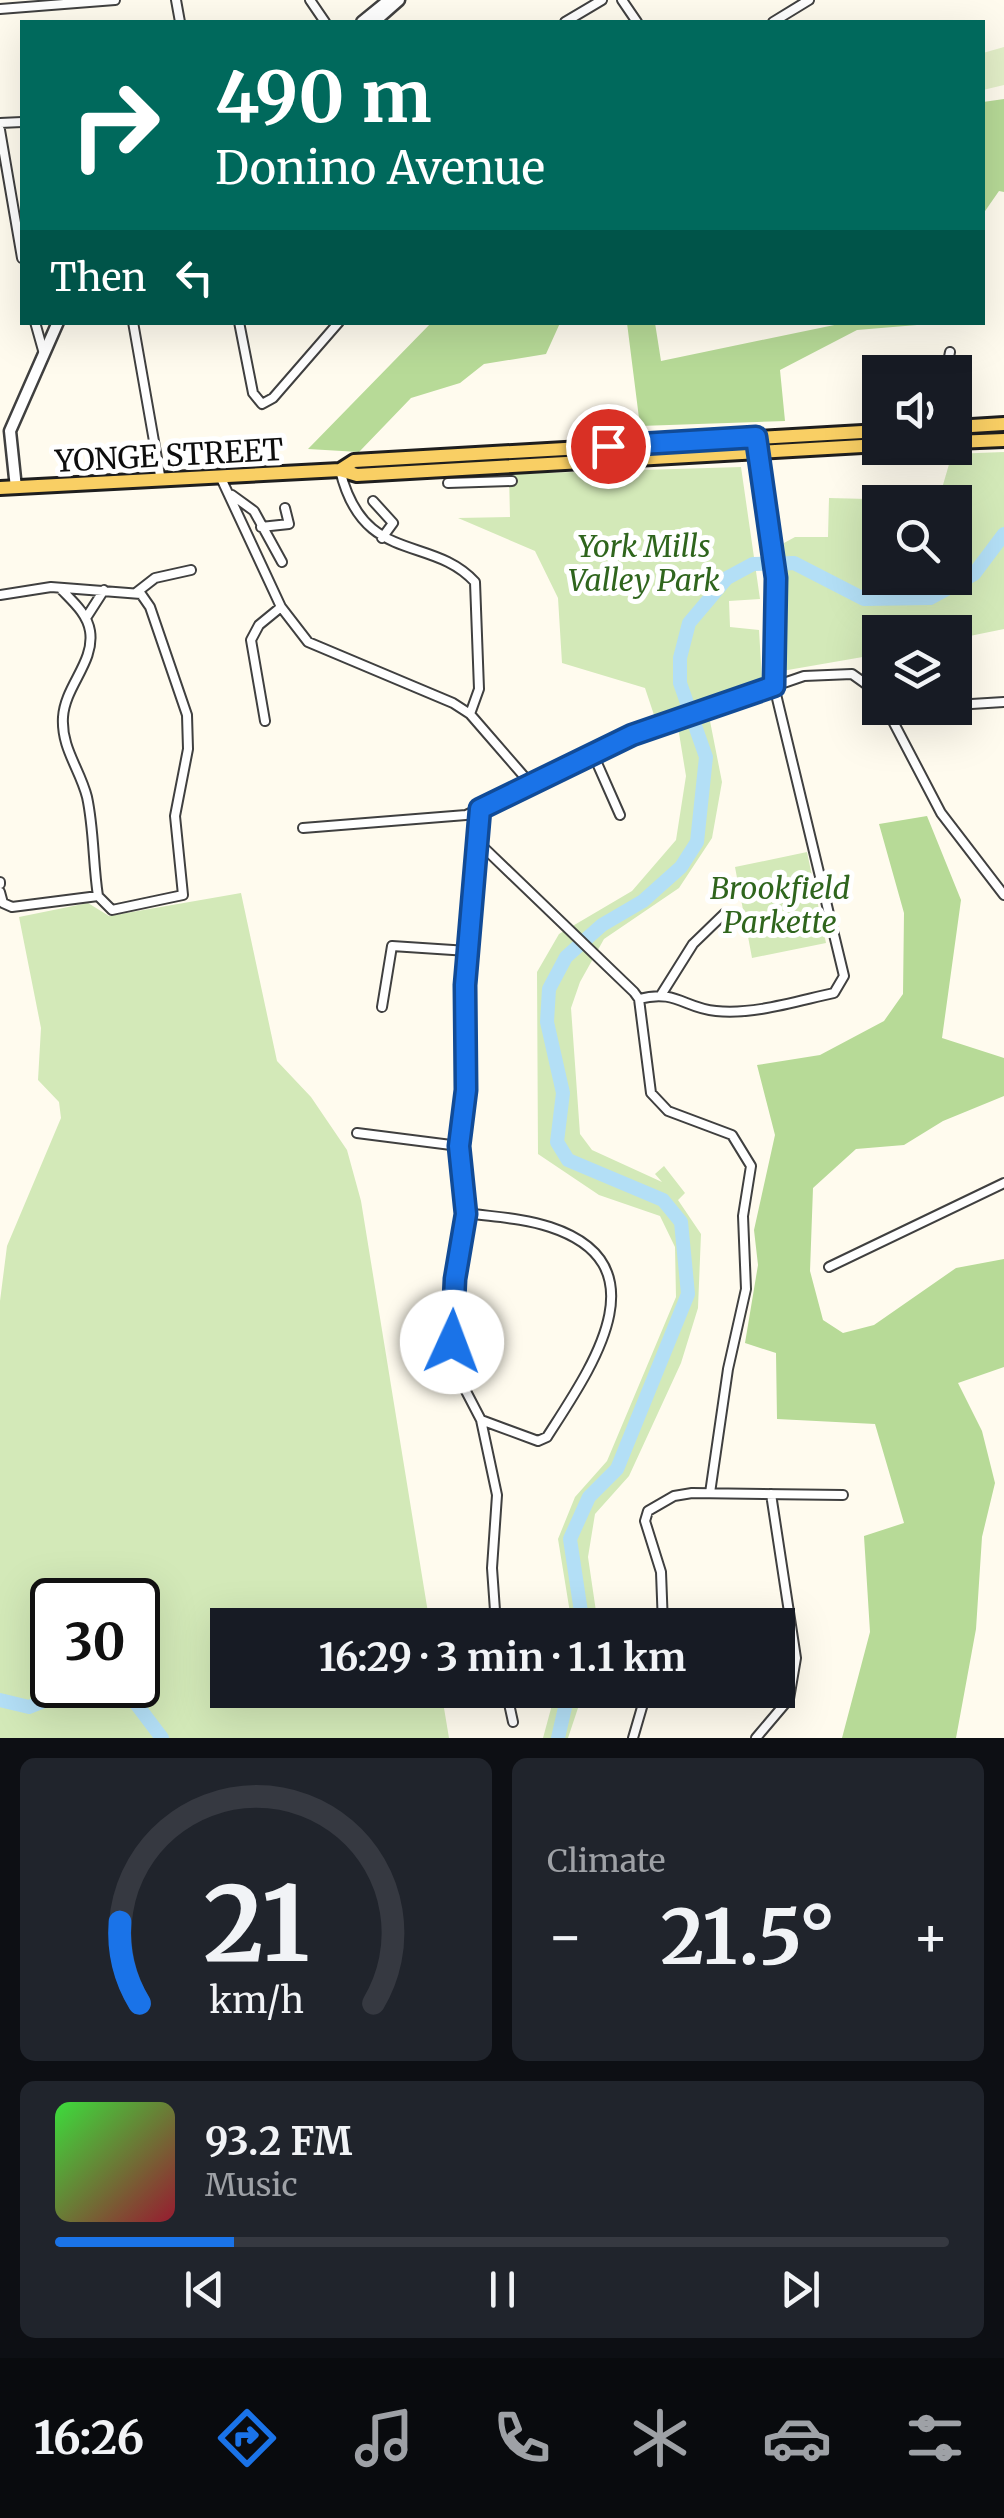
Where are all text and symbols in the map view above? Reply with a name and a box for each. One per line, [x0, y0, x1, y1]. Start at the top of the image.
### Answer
text: 490 m [215, 53, 432, 141]
icon: right [50, 60, 180, 190]
text: Donino Avenue [215, 140, 545, 196]
icon: left [167, 250, 222, 305]
text: Then [50, 254, 147, 301]
map controls [862, 355, 972, 725]
button: sound [862, 355, 972, 465]
pin [566, 404, 651, 489]
icon: arrive [581, 419, 636, 474]
street label: YONGE STREET [53, 430, 284, 480]
button: search [862, 485, 972, 595]
park label: York Mills Valley Park [568, 527, 721, 599]
button: layers [862, 615, 972, 725]
park label: Brookfield Parkette [710, 869, 850, 941]
position arrow [400, 1290, 504, 1394]
speed limit sign: 30 [30, 1578, 160, 1708]
text: 16:29 · 3 min · 1.1 km [319, 1634, 686, 1681]
text: Climate [547, 1841, 665, 1881]
text: 21 [203, 1859, 309, 1989]
text: 21.5° [661, 1890, 835, 1984]
text: − [547, 1902, 584, 1971]
text: + [912, 1902, 949, 1971]
text: km/h [209, 1978, 303, 2023]
text: 93.2 FM [205, 2118, 352, 2165]
text: Music [205, 2165, 298, 2205]
icon: previous [177, 2262, 232, 2317]
icon: pause [475, 2262, 530, 2317]
icon: next [773, 2262, 828, 2317]
icon: directions [212, 2403, 282, 2473]
icon: music [349, 2403, 419, 2473]
icon: phone [487, 2403, 557, 2473]
icon: climate [625, 2403, 695, 2473]
icon: car [762, 2403, 832, 2473]
icon: filters [900, 2403, 970, 2473]
text: 16:26 [34, 2410, 144, 2466]

